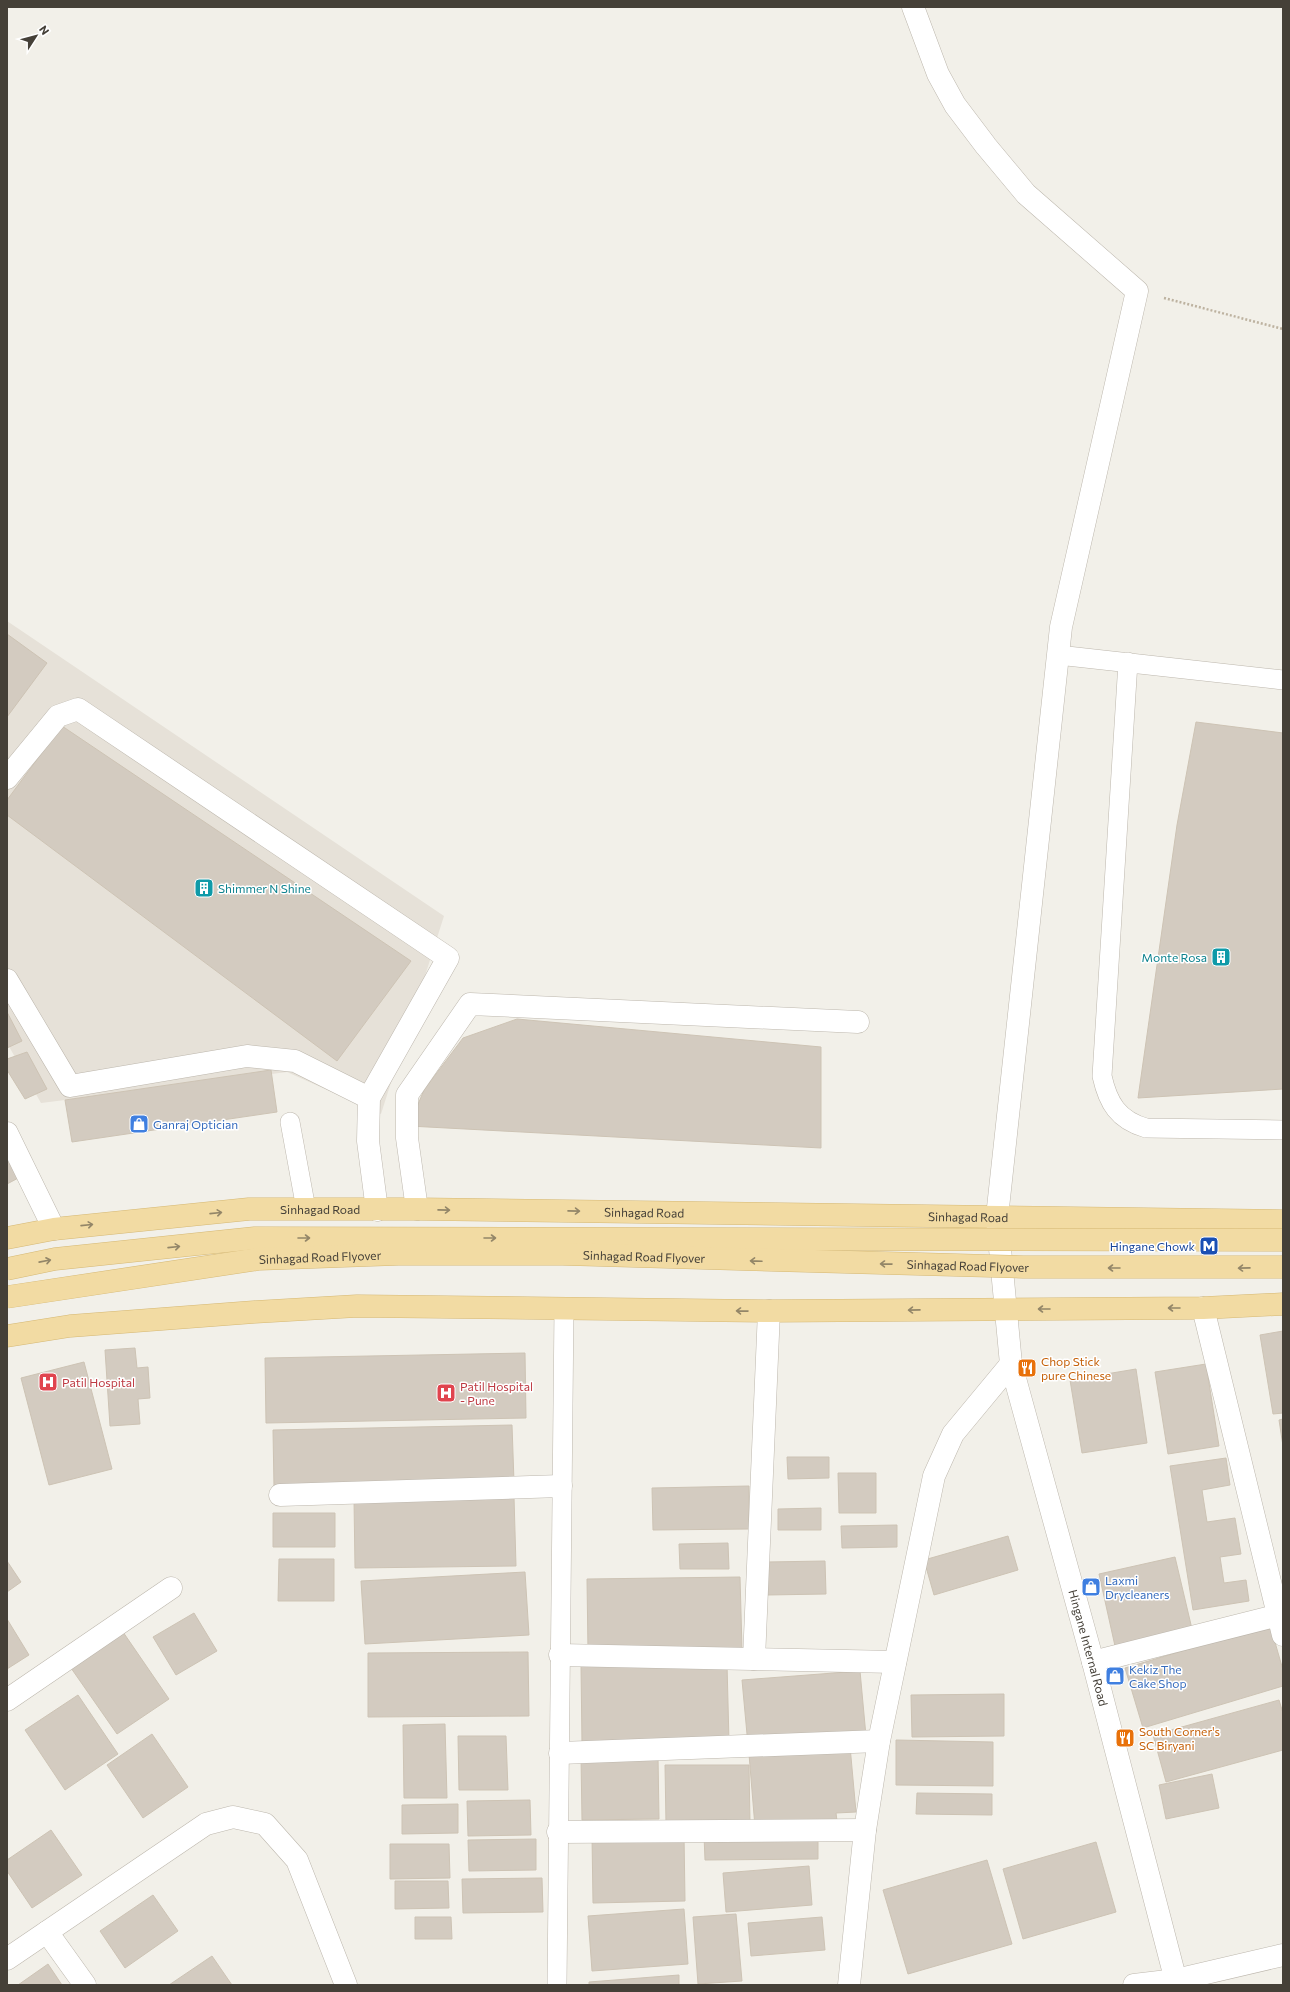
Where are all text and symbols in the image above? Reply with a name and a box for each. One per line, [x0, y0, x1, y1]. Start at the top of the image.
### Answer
north arrow [16, 16, 56, 56]
text: N [37, 23, 52, 37]
building icon: Shimmer N Shine [193, 877, 215, 899]
place label: Shimmer N Shine [218, 881, 311, 895]
building icon: Monte Rosa [1210, 946, 1232, 968]
place label: Monte Rosa [1142, 950, 1207, 964]
shop icon: Ganraj Optician [128, 1113, 150, 1135]
place label: Ganraj Optician [153, 1117, 238, 1131]
street label: Sinhagad Road [280, 1202, 360, 1216]
street label: Sinhagad Road [604, 1205, 684, 1220]
one-way arrow [437, 1206, 450, 1214]
one-way arrow [567, 1207, 580, 1215]
one-way arrow [209, 1209, 222, 1216]
street label: Sinhagad Road [928, 1209, 1008, 1224]
one-way arrow [80, 1222, 93, 1229]
one-way arrow [297, 1234, 310, 1242]
one-way arrow [483, 1234, 496, 1242]
metro station icon: Hingane Chowk [1198, 1235, 1220, 1257]
place label: Hingane Chowk [1110, 1239, 1195, 1253]
one-way arrow [167, 1243, 180, 1250]
street label: Sinhagad Road Flyover [259, 1248, 382, 1266]
street label: Sinhagad Road Flyover [583, 1248, 706, 1265]
one-way arrow [38, 1257, 51, 1265]
one-way arrow [750, 1257, 763, 1265]
street label: Sinhagad Road Flyover [906, 1257, 1029, 1274]
one-way arrow [880, 1260, 893, 1268]
one-way arrow [1108, 1264, 1121, 1272]
one-way arrow [1238, 1264, 1251, 1272]
one-way arrow [1168, 1304, 1181, 1312]
one-way arrow [1038, 1305, 1051, 1313]
one-way arrow [908, 1306, 921, 1314]
one-way arrow [736, 1307, 749, 1315]
place label: Chop Stick pure Chinese [1041, 1354, 1111, 1382]
restaurant icon: Chop Stick pure Chinese [1016, 1357, 1038, 1379]
hospital icon: Patil Hospital [37, 1371, 59, 1393]
place label: Patil Hospital [62, 1375, 135, 1389]
place label: Patil Hospital - Pune [460, 1379, 533, 1407]
hospital icon: Patil Hospital - Pune [435, 1382, 457, 1404]
place label: Laxmi Drycleaners [1105, 1573, 1169, 1601]
shop icon: Laxmi Drycleaners [1080, 1576, 1102, 1598]
street label: Hingane Internal Road [1066, 1588, 1111, 1708]
place label: Kekiz The Cake Shop [1129, 1662, 1187, 1690]
shop icon: Kekiz The Cake Shop [1104, 1665, 1126, 1687]
place label: South Corner's SC Biryani [1139, 1724, 1220, 1752]
restaurant icon: South Corner's SC Biryani [1114, 1727, 1136, 1749]

